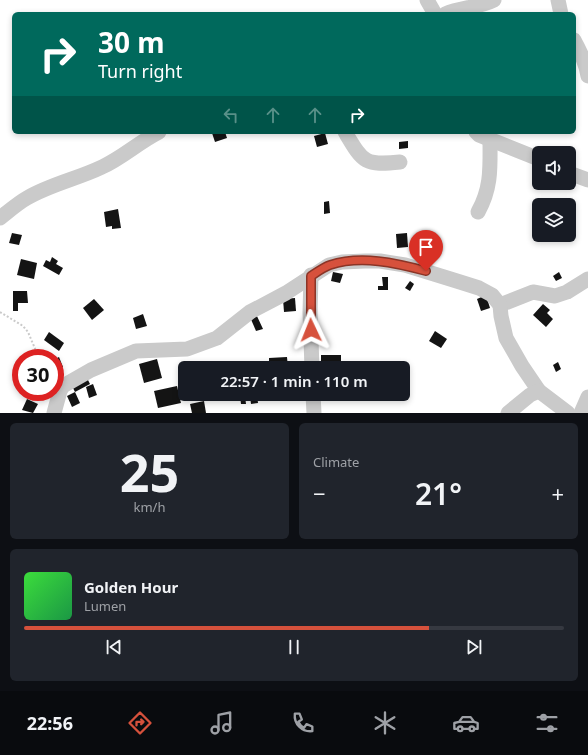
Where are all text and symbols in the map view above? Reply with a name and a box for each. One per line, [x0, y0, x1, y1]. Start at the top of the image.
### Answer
text: 30 m [98, 23, 165, 61]
icon: right [32, 28, 84, 80]
text: Turn right [98, 59, 182, 83]
icon: left [220, 104, 242, 126]
icon: ahead [262, 104, 284, 126]
icon: ahead [304, 104, 326, 126]
icon: right [346, 104, 368, 126]
map controls [532, 146, 576, 242]
button: sound [532, 146, 576, 190]
button: layers [532, 198, 576, 242]
pin [409, 230, 443, 271]
icon: arrive [415, 236, 437, 258]
position arrow [290, 309, 332, 351]
speed limit sign: 30 [12, 349, 64, 401]
text: 22:57 · 1 min · 110 m [220, 371, 368, 391]
text: 25 [120, 436, 179, 507]
text: Climate [313, 453, 359, 471]
text: 21° [415, 473, 462, 514]
text: − [313, 478, 326, 508]
text: + [551, 478, 564, 508]
text: km/h [134, 498, 165, 516]
text: Golden Hour [84, 577, 178, 597]
text: Lumen [84, 597, 126, 615]
icon: previous [103, 636, 125, 658]
icon: pause [283, 636, 305, 658]
icon: next [463, 636, 485, 658]
icon: directions [126, 709, 154, 737]
icon: music [208, 709, 236, 737]
icon: phone [289, 709, 317, 737]
icon: climate [371, 709, 399, 737]
icon: car [452, 709, 480, 737]
icon: filters [533, 709, 561, 737]
text: 22:56 [27, 711, 73, 735]

